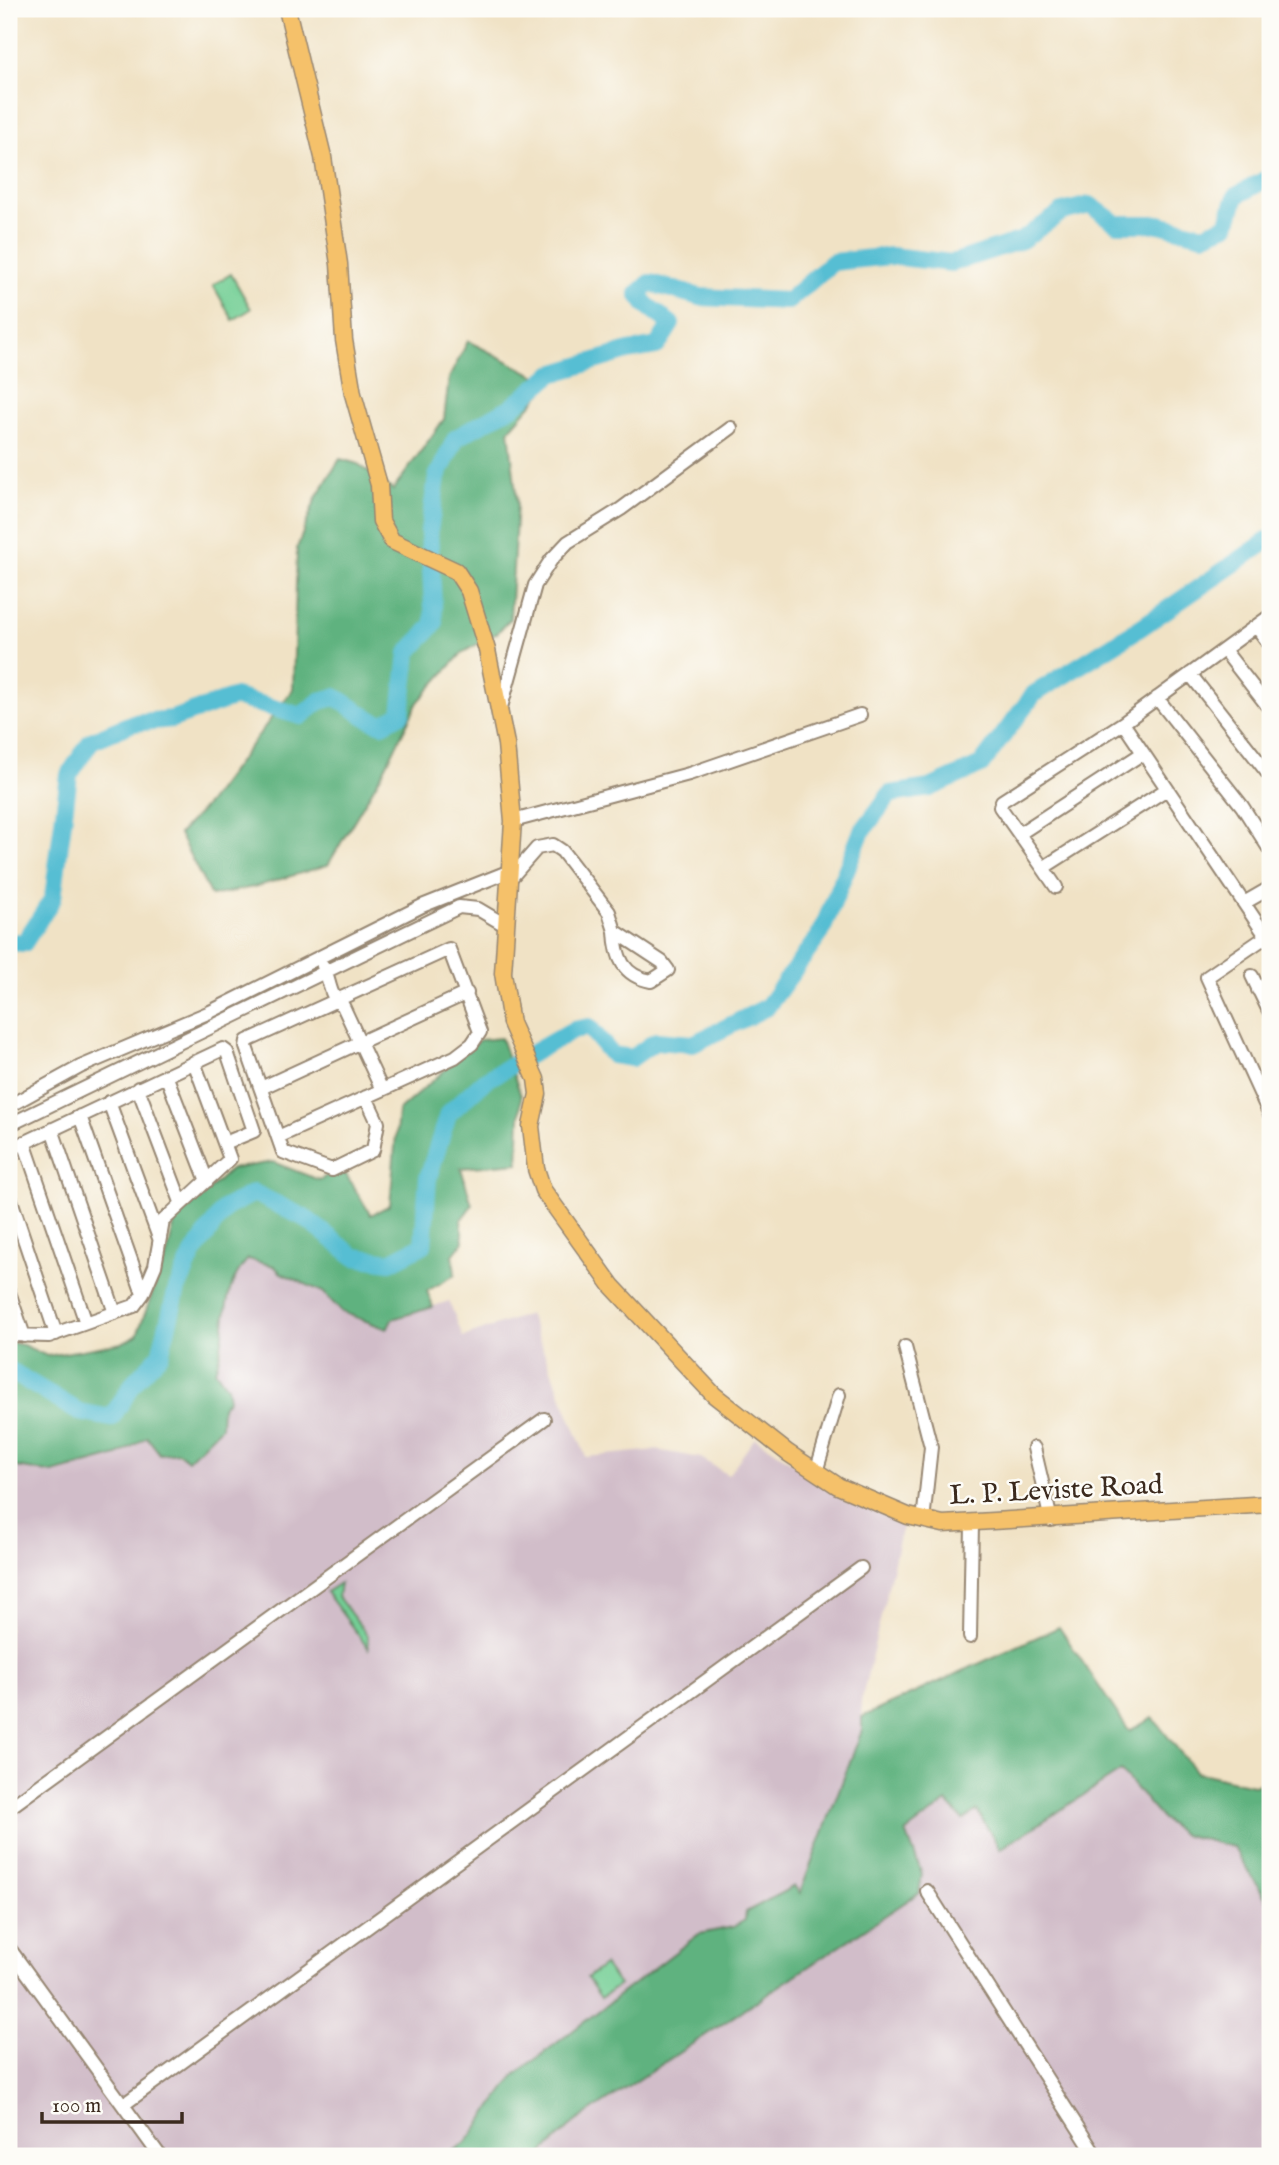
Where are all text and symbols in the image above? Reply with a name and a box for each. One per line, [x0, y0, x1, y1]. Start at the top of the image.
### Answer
street label: L. P. Leviste Road [948, 1468, 1164, 1514]
scale bar [42, 2081, 182, 2125]
text: 100 m [52, 2093, 101, 2120]

